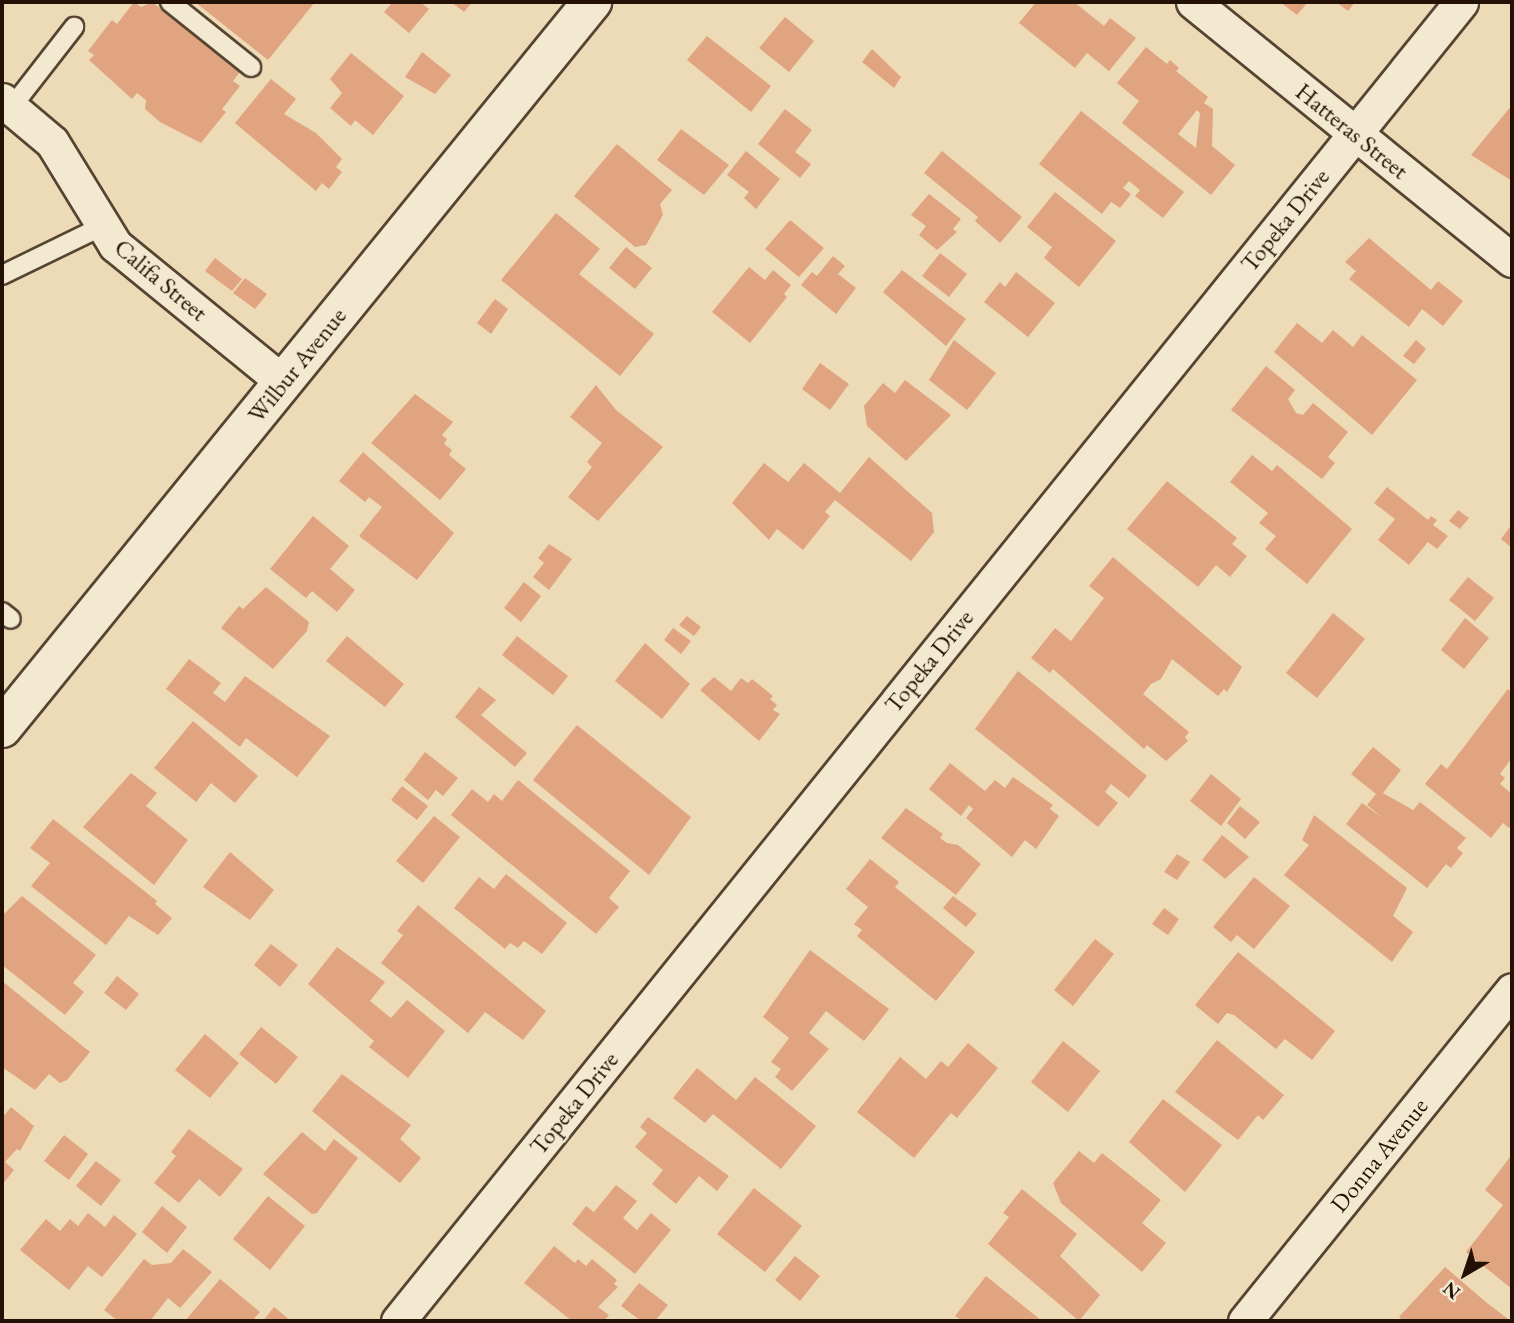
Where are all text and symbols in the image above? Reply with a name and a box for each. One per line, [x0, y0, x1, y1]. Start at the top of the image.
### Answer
street label: Hatteras Street [1290, 77, 1414, 185]
street label: Topeka Drive [1235, 163, 1335, 277]
street label: Califa Street [109, 233, 213, 327]
street label: Wilbur Avenue [242, 302, 352, 428]
street label: Topeka Drive [879, 604, 979, 718]
street label: Topeka Drive [524, 1046, 624, 1160]
street label: Donna Avenue [1324, 1092, 1434, 1218]
north arrow [1430, 1239, 1500, 1309]
text: N [1438, 1276, 1465, 1305]

